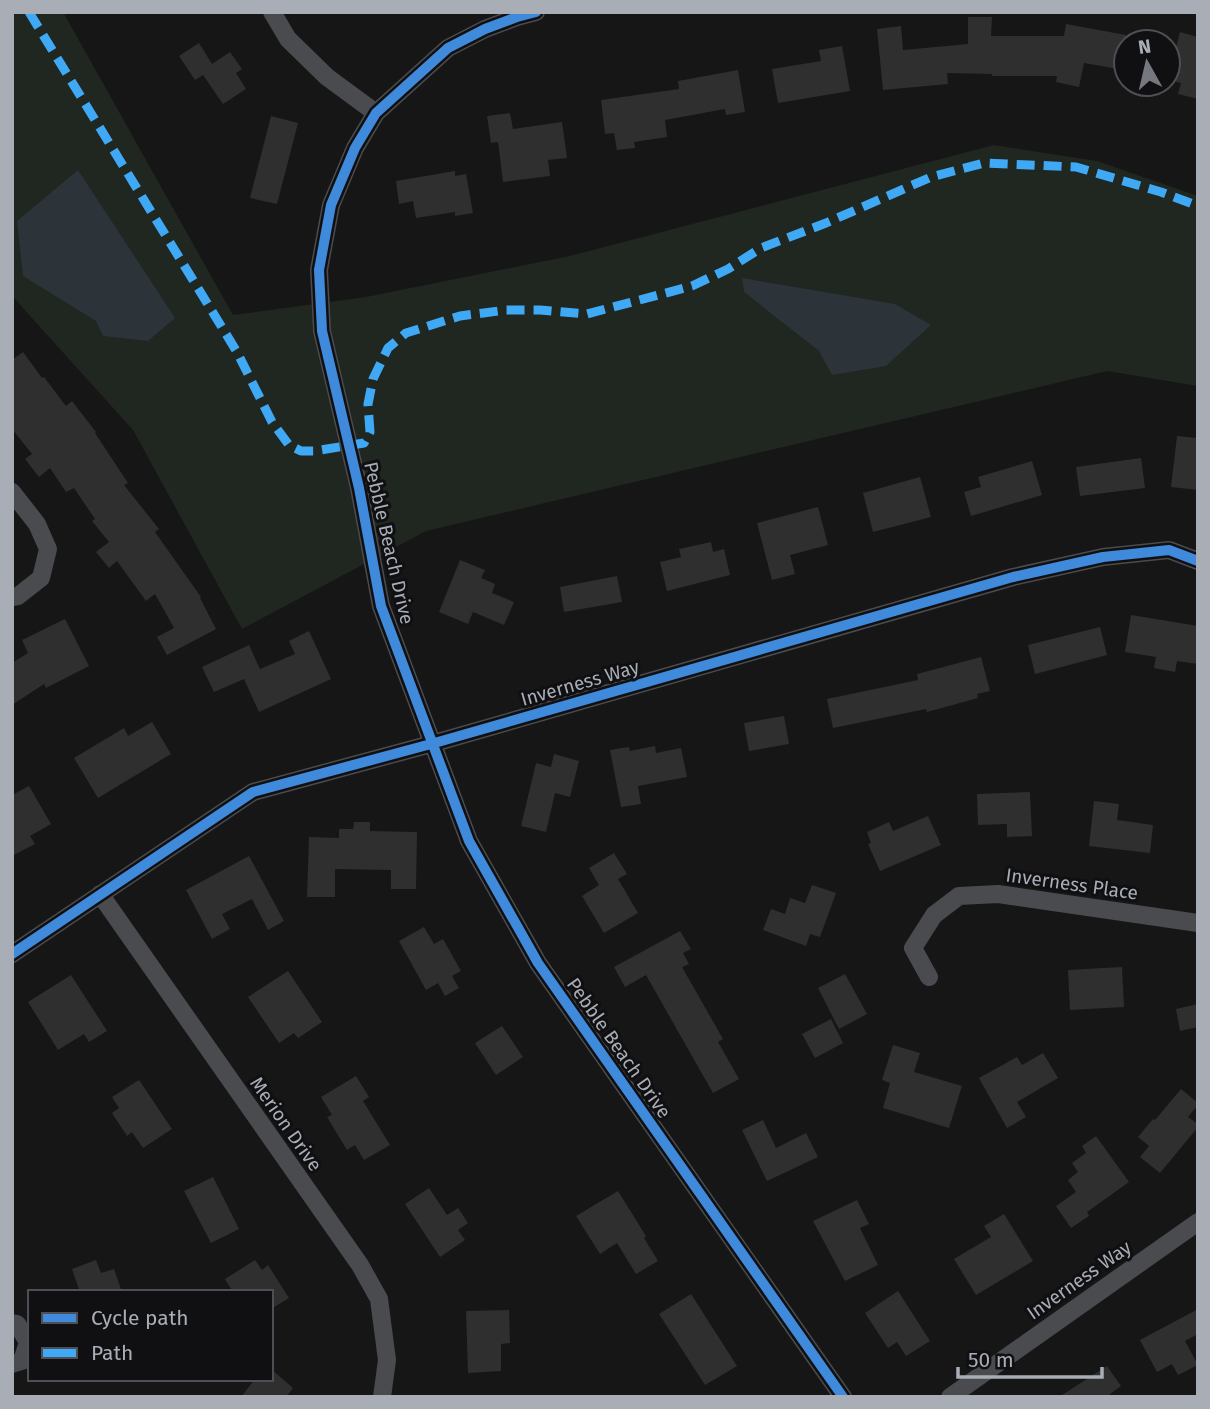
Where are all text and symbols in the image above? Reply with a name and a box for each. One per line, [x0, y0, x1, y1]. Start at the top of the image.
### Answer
north arrow [1112, 28, 1182, 98]
text: N [1137, 34, 1153, 59]
street label: Pebble Beach Drive [359, 459, 419, 627]
street label: Inverness Way [518, 655, 643, 711]
street label: Inverness Place [1004, 863, 1140, 905]
street label: Pebble Beach Drive [562, 973, 676, 1123]
street label: Merion Drive [245, 1072, 327, 1176]
street label: Inverness Way [1022, 1235, 1136, 1324]
legend [28, 1290, 273, 1381]
text: Cycle path [91, 1305, 189, 1331]
scale bar [958, 1336, 1102, 1380]
text: Path [91, 1340, 133, 1366]
text: 50 m [968, 1347, 1014, 1373]

